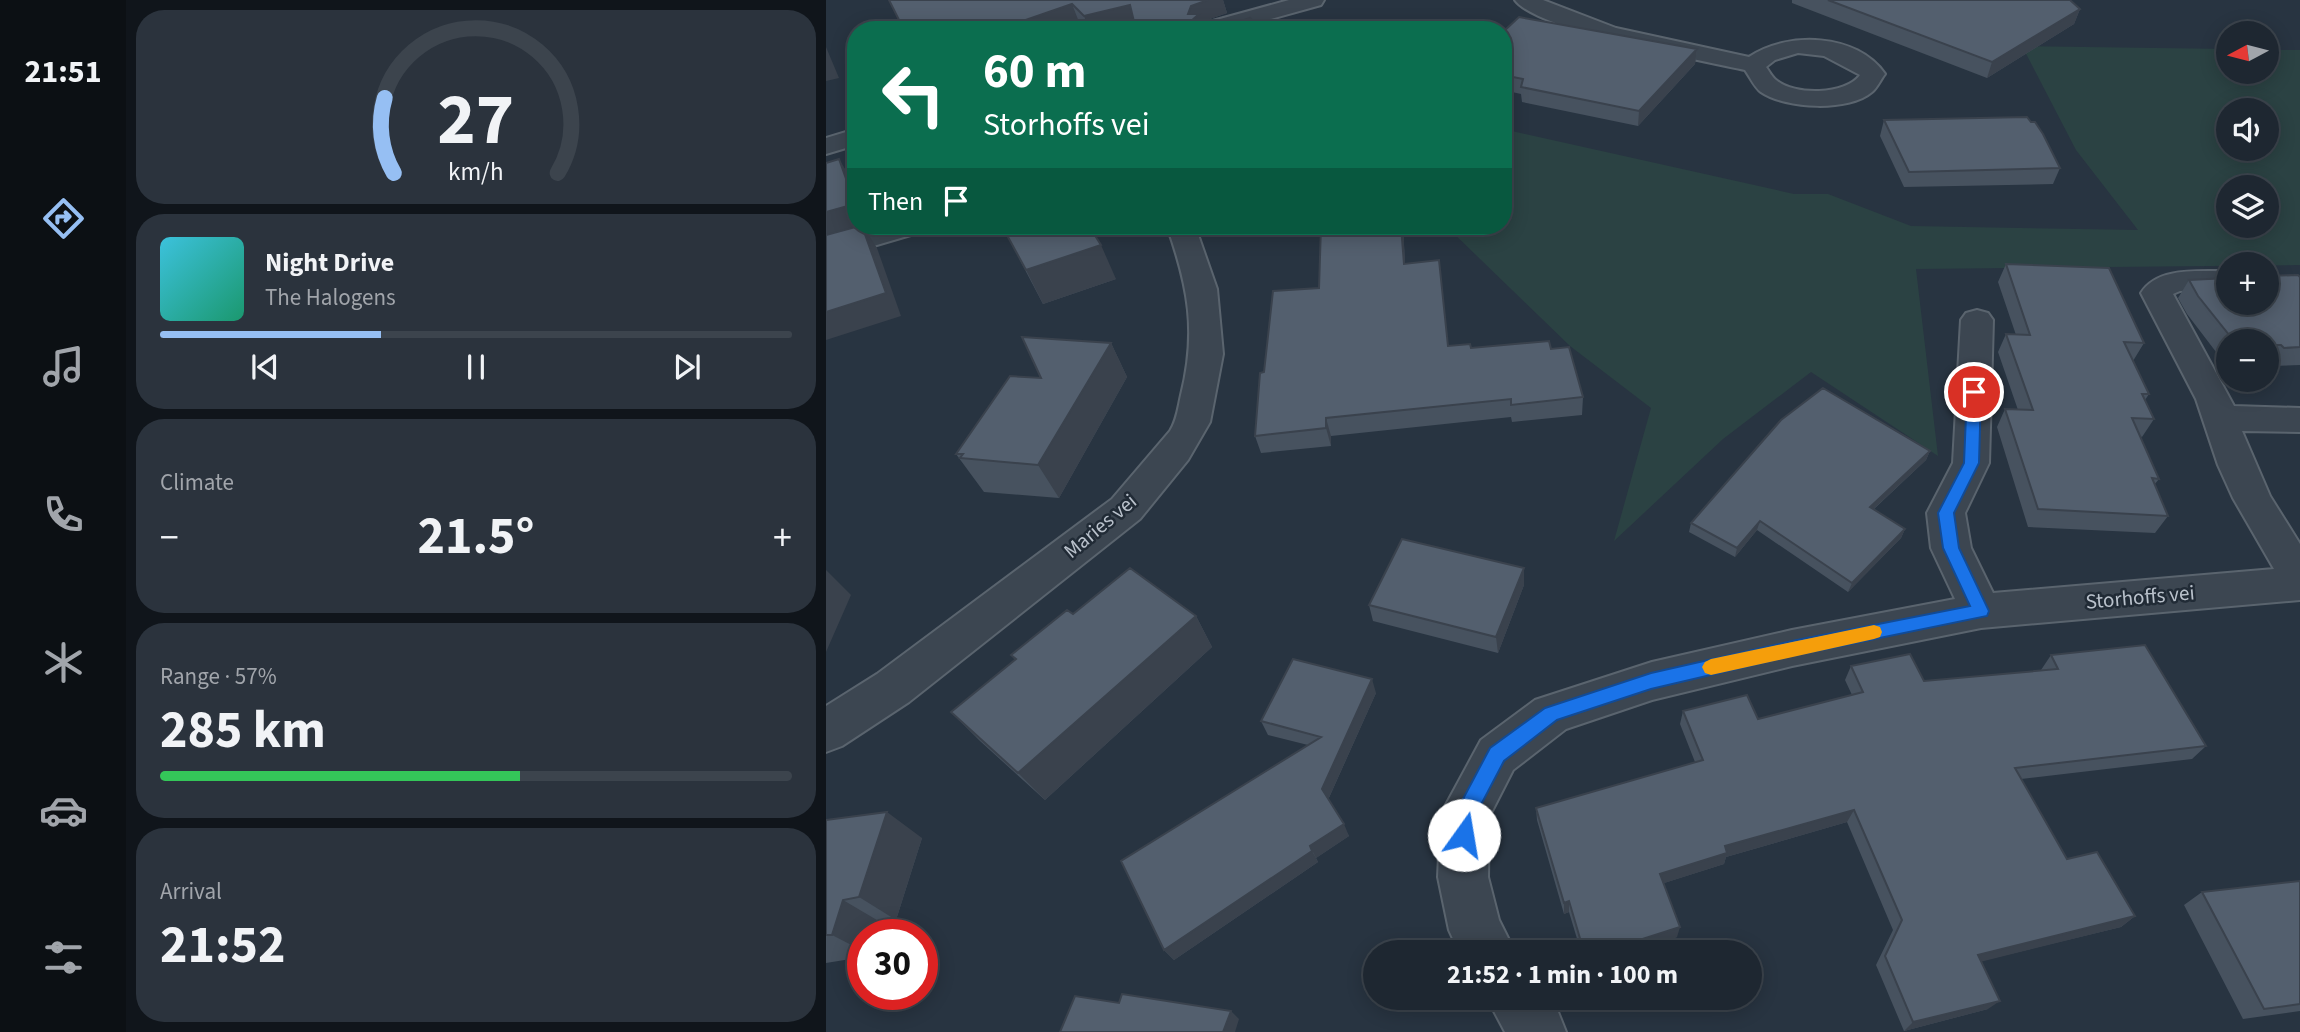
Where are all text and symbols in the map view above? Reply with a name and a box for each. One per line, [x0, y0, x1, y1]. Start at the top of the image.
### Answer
north arrow [2216, 21, 2278, 84]
map controls [2216, 21, 2279, 392]
text: 60 m [983, 37, 1087, 107]
text: 21:51 [24, 49, 102, 95]
icon: left [868, 49, 959, 140]
text: 27 [438, 69, 514, 173]
button: sound [2216, 98, 2279, 161]
text: Storhoffs vei [983, 102, 1150, 148]
text: km/h [448, 154, 504, 190]
button: layers [2216, 175, 2279, 238]
icon: arrive [937, 182, 975, 220]
text: Then [868, 183, 923, 220]
icon: directions [39, 194, 88, 243]
text: Night Drive [265, 244, 394, 281]
button: + [2216, 252, 2279, 315]
text: The Halogens [265, 281, 396, 314]
button: − [2216, 329, 2279, 392]
icon: music [39, 342, 88, 391]
icon: previous [246, 348, 284, 386]
icon: pause [457, 348, 495, 386]
icon: next [668, 348, 706, 386]
pin [1944, 362, 2004, 422]
icon: arrive [1955, 373, 1993, 411]
text: Climate [160, 466, 234, 499]
street label: Maries vei [1057, 487, 1143, 565]
icon: phone [39, 490, 88, 539]
text: 21.5° [418, 500, 534, 574]
text: − [160, 511, 179, 565]
text: + [773, 511, 792, 565]
street label: Storhoffs vei [2084, 577, 2196, 617]
icon: climate [39, 638, 88, 687]
text: Range · 57% [160, 660, 277, 693]
text: 285 km [160, 694, 326, 768]
icon: car [39, 786, 88, 835]
position arrow [1427, 798, 1501, 872]
text: Arrival [160, 875, 222, 908]
text: 21:52 [160, 909, 285, 983]
speed limit sign: 30 [847, 919, 938, 1010]
icon: filters [39, 933, 88, 982]
text: 21:52 · 1 min · 100 m [1447, 956, 1678, 993]

